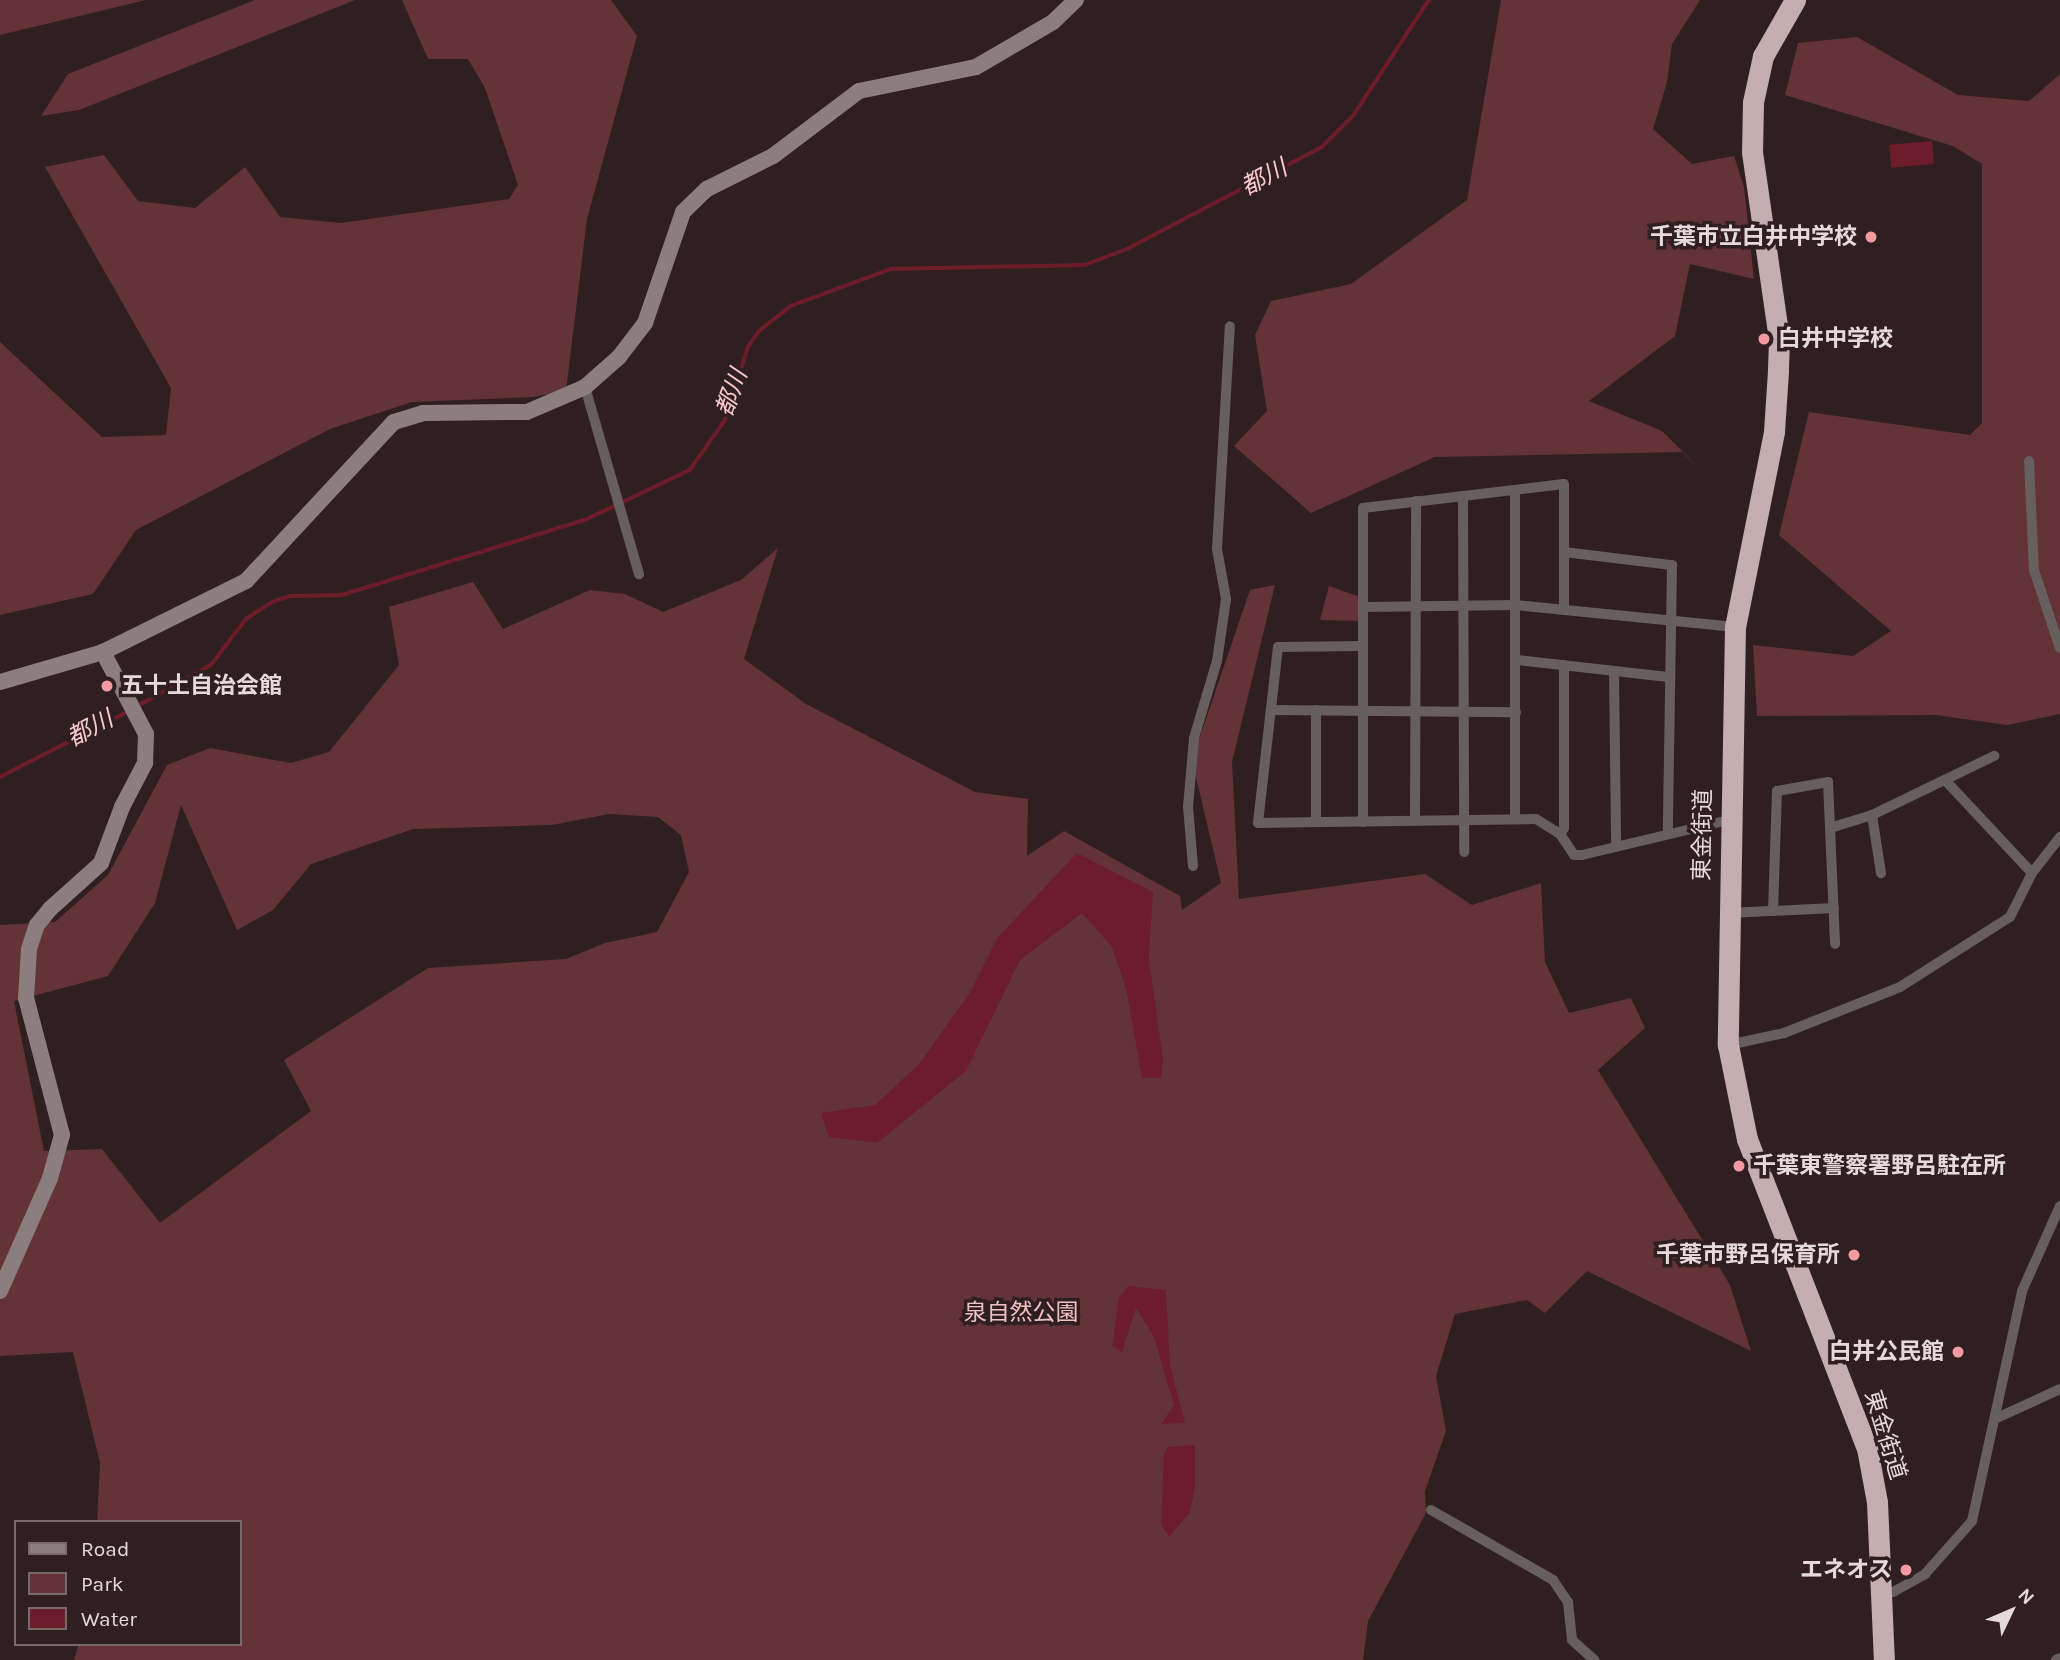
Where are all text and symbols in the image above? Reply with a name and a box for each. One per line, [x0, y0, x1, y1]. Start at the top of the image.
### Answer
water label: 都川 [1236, 154, 1292, 202]
place label: 千葉市立白井中学校 [1650, 223, 1857, 251]
marker: 千葉市立白井中学校 [1863, 229, 1879, 245]
place label: 白井中学校 [1778, 325, 1893, 353]
marker: 白井中学校 [1756, 331, 1772, 347]
water label: 都川 [710, 366, 754, 420]
place label: 五十土自治会館 [121, 672, 282, 700]
marker: 五十土自治会館 [99, 678, 115, 694]
water label: 都川 [62, 705, 118, 753]
street label: 東金街道 [1688, 789, 1718, 881]
place label: 千葉東警察署野呂駐在所 [1753, 1152, 2006, 1180]
marker: 千葉東警察署野呂駐在所 [1731, 1158, 1747, 1174]
place label: 千葉市野呂保育所 [1656, 1241, 1840, 1269]
marker: 千葉市野呂保育所 [1846, 1247, 1862, 1263]
park label: 泉自然公園 [964, 1299, 1078, 1327]
place label: 白井公民館 [1829, 1338, 1944, 1366]
marker: 白井公民館 [1950, 1344, 1966, 1360]
street label: 東金街道 [1858, 1387, 1912, 1483]
legend [14, 1520, 242, 1646]
text: Road [81, 1537, 129, 1561]
place label: エネオス [1800, 1556, 1892, 1584]
marker: エネオス [1898, 1562, 1914, 1578]
text: Park [81, 1572, 124, 1596]
north arrow [1976, 1576, 2046, 1646]
text: N [2013, 1584, 2039, 1609]
text: Water [81, 1607, 137, 1631]

